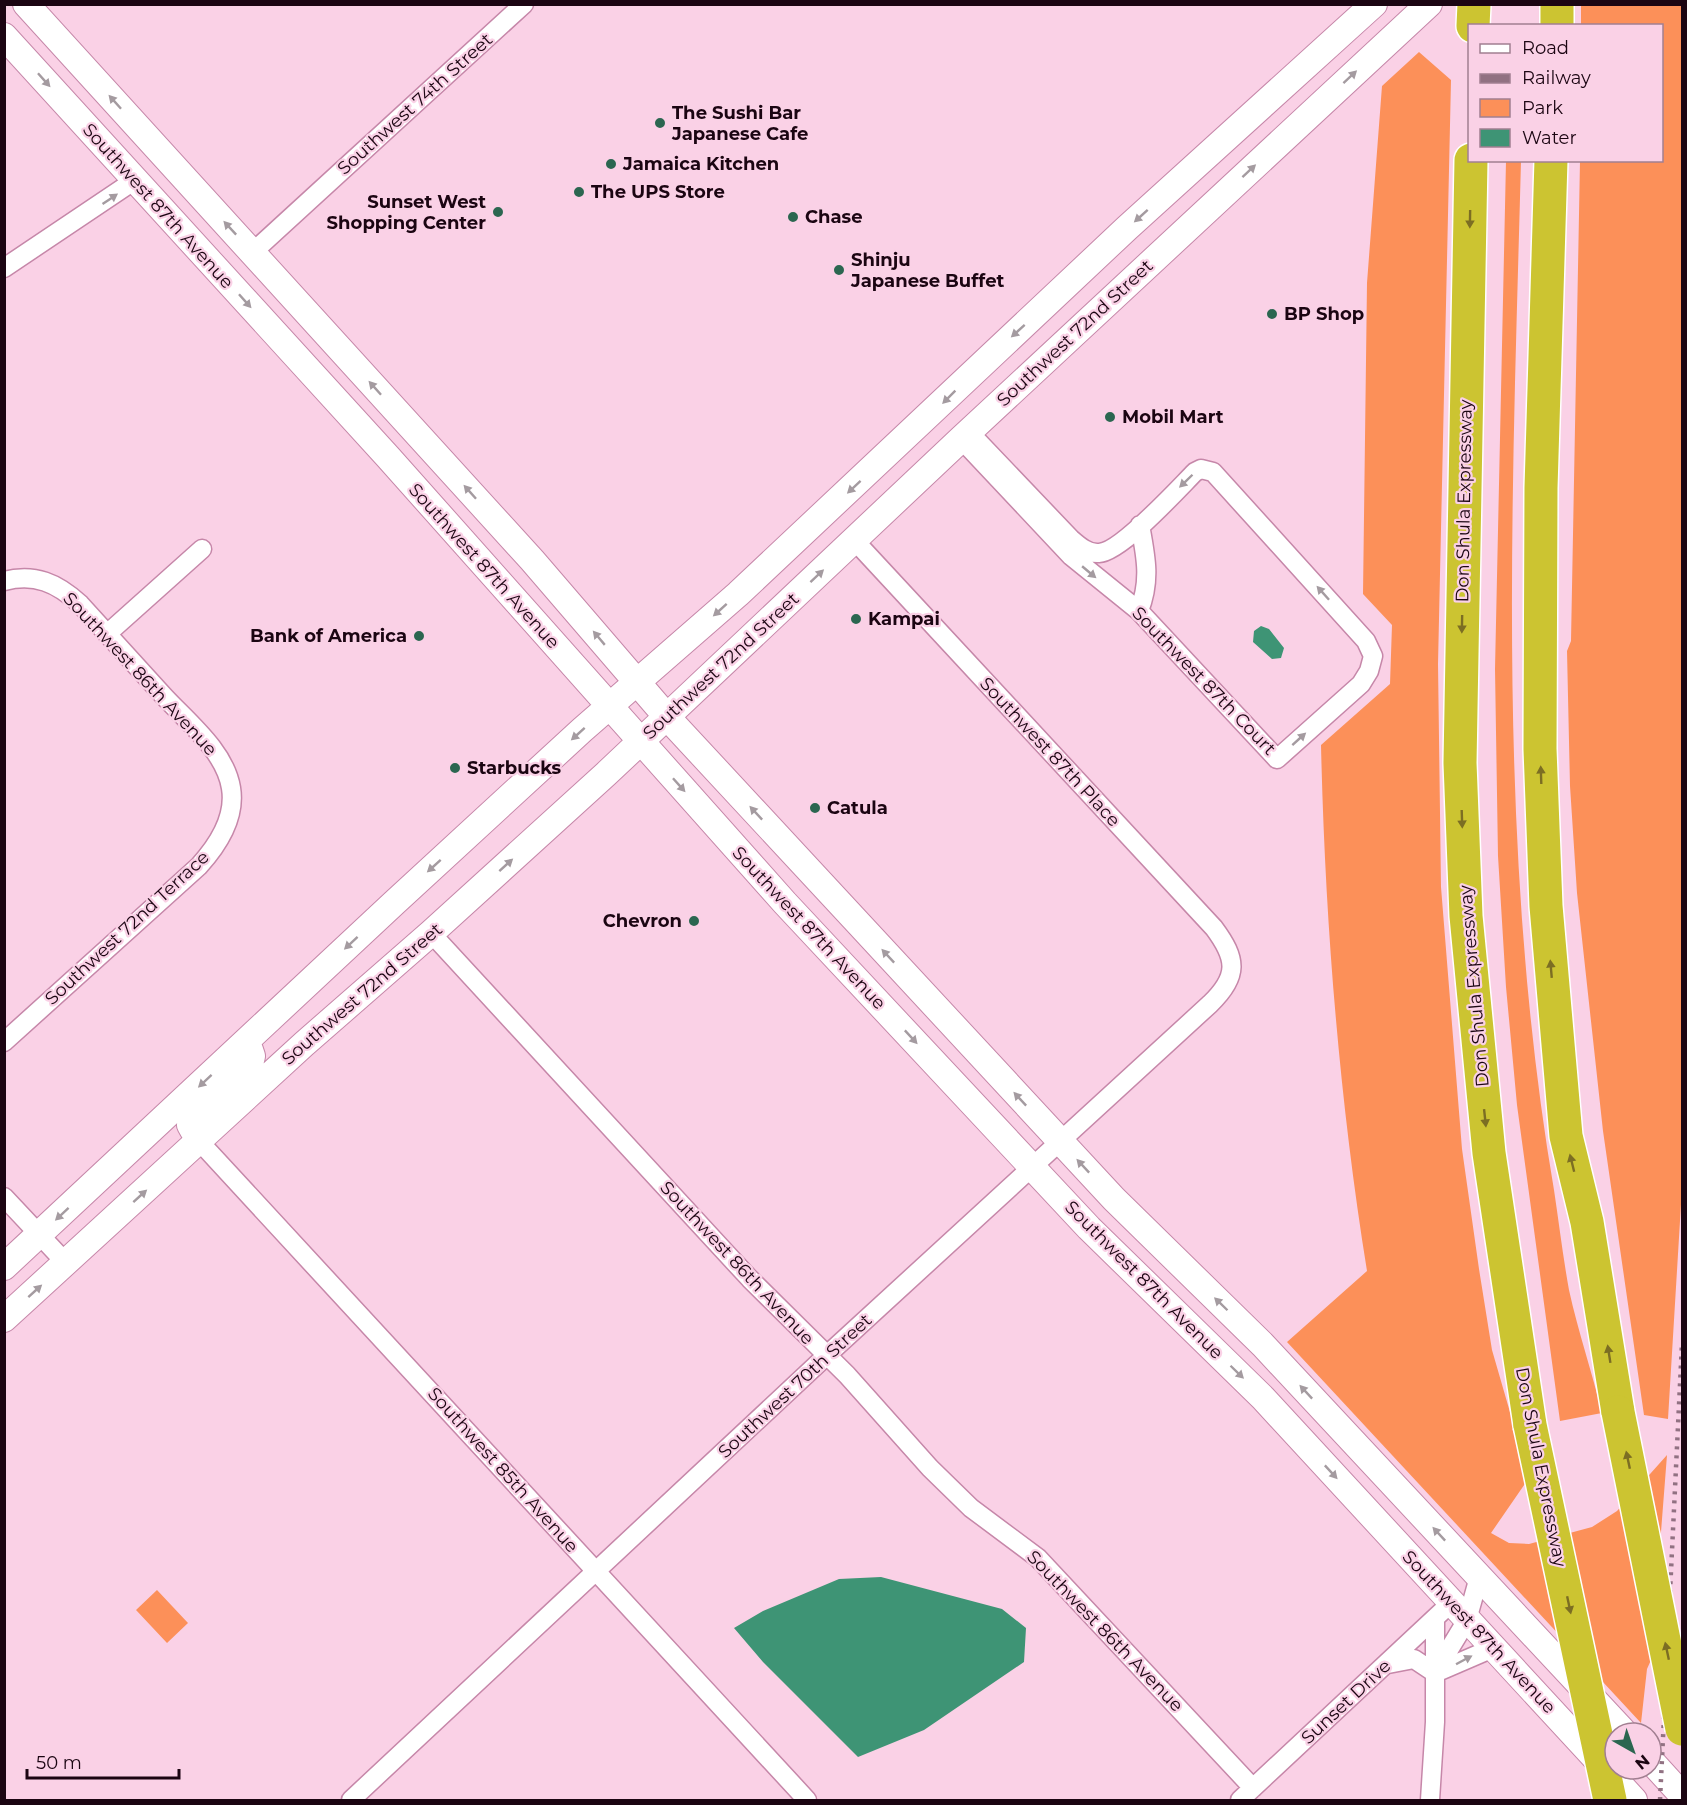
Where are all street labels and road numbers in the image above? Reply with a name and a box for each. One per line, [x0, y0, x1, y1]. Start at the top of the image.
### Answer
street label: Southwest 74th Street [333, 29, 497, 179]
street label: Southwest 87th Avenue [78, 119, 238, 293]
street label: Southwest 72nd Street [992, 255, 1158, 411]
street label: Don Shula Expressway [1451, 399, 1477, 603]
street label: Southwest 87th Avenue [404, 479, 564, 653]
street label: Southwest 86th Avenue [58, 588, 222, 760]
street label: Southwest 72nd Street [638, 588, 804, 744]
street label: Southwest 87th Court [1127, 602, 1281, 760]
street label: Southwest 87th Place [975, 673, 1125, 831]
street label: Southwest 87th Avenue [728, 842, 890, 1014]
street label: Southwest 72nd Terrace [40, 846, 214, 1010]
street label: Don Shula Expressway [1454, 884, 1494, 1088]
street label: Southwest 72nd Street [277, 918, 447, 1070]
street label: Southwest 86th Avenue [655, 1177, 819, 1349]
street label: Southwest 87th Avenue [1060, 1196, 1228, 1364]
street label: Southwest 70th Street [714, 1309, 876, 1463]
street label: Don Shula Expressway [1511, 1365, 1571, 1569]
street label: Southwest 85th Avenue [423, 1383, 583, 1557]
street label: Southwest 86th Avenue [1022, 1546, 1188, 1716]
street label: Southwest 87th Avenue [1398, 1546, 1560, 1718]
street label: Sunset Drive [1297, 1655, 1395, 1749]

